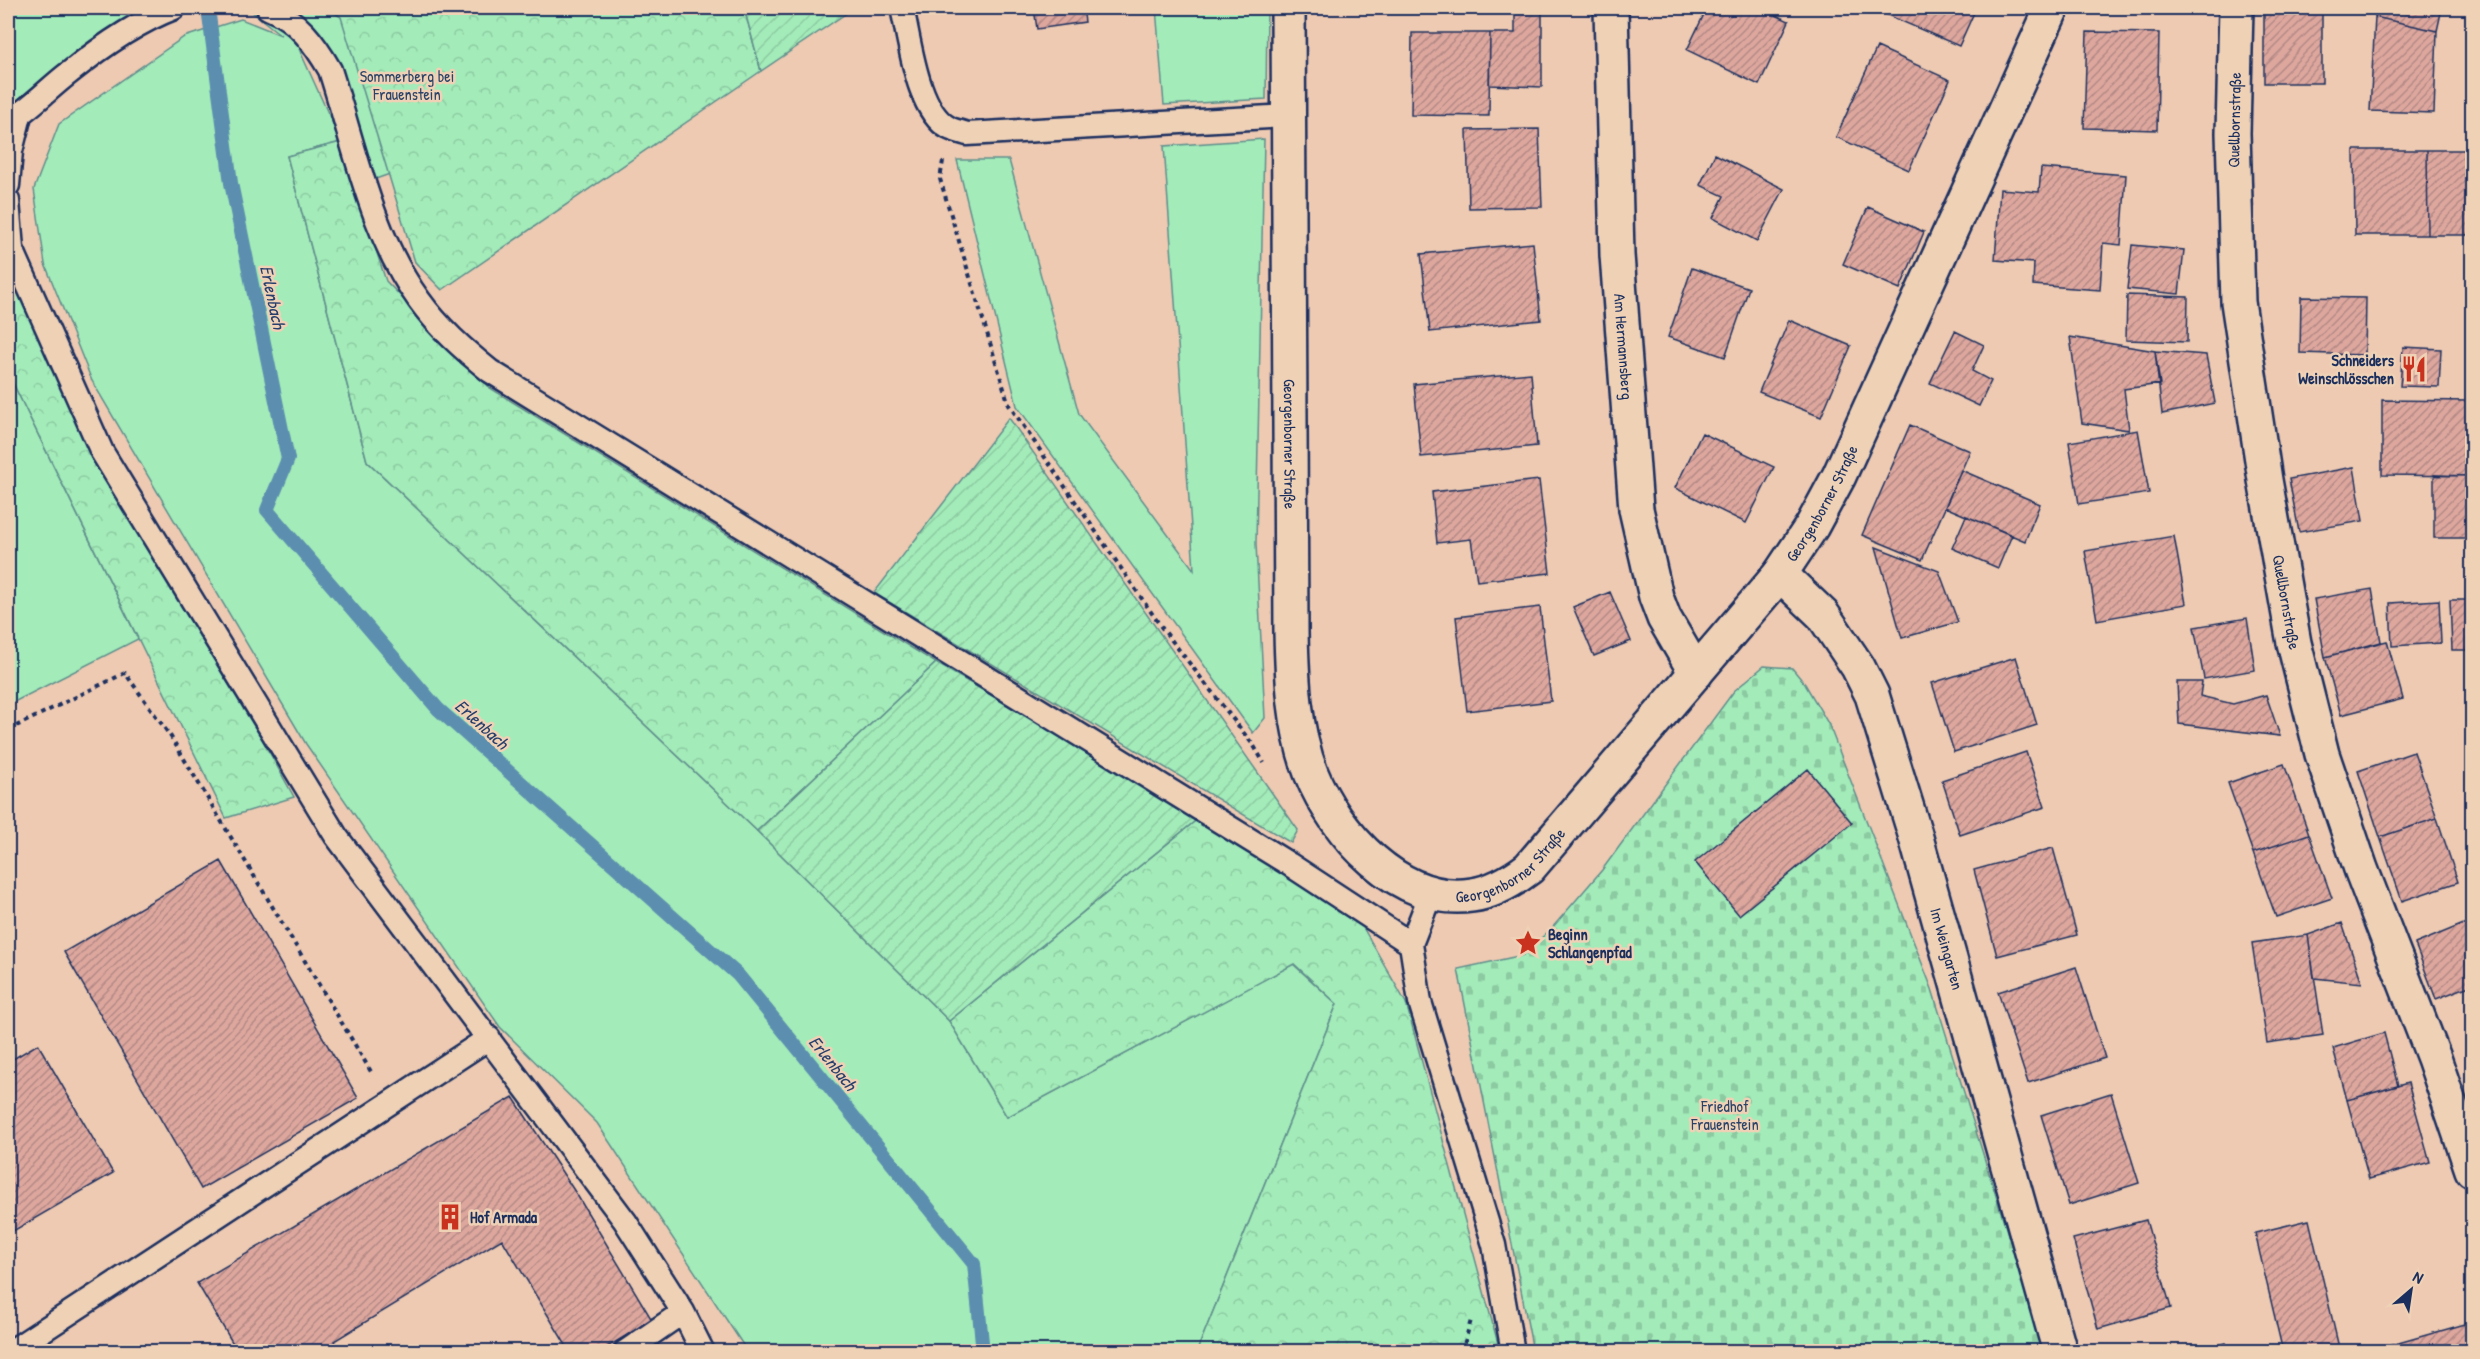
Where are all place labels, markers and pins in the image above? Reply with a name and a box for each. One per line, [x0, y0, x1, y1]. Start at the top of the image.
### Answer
place label: Schneiders Weinschlösschen [2298, 349, 2395, 389]
restaurant icon: Schneiders Weinschlösschen [2399, 354, 2429, 384]
place label: Beginn Schlangenpfad [1548, 923, 1633, 964]
place icon: Beginn Schlangenpfad [1513, 928, 1543, 958]
building icon: Hof Armada [435, 1202, 465, 1232]
place label: Hof Armada [470, 1206, 538, 1228]

